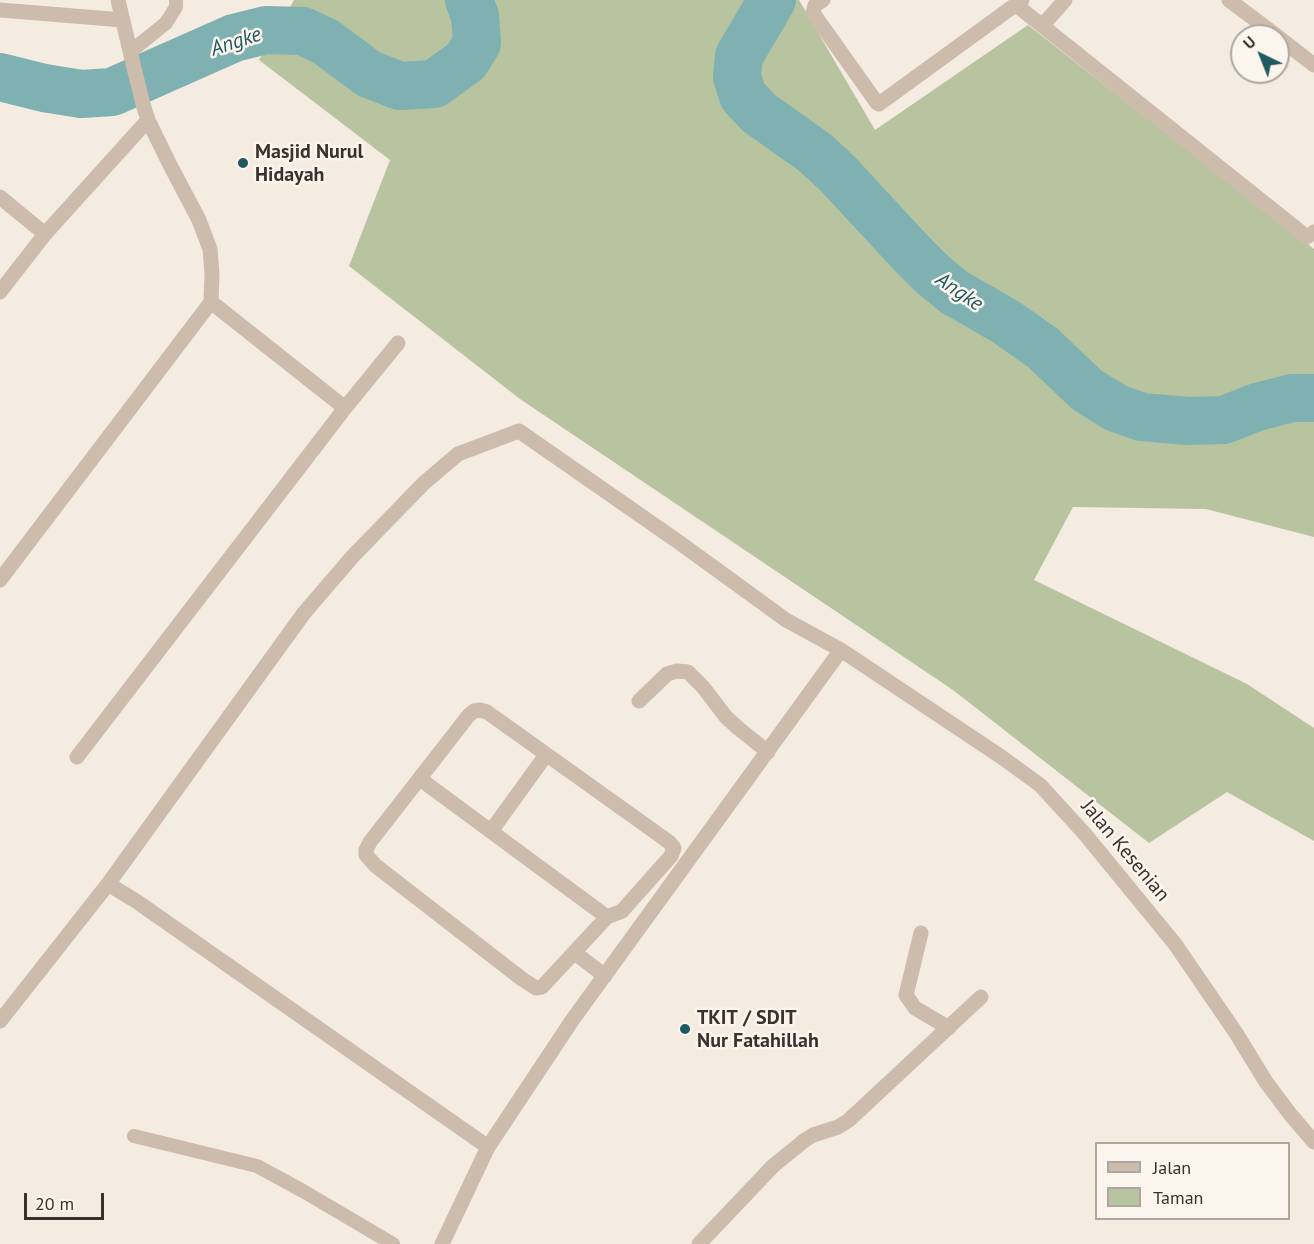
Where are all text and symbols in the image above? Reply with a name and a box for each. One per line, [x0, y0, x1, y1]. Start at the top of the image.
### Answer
water label: Angke [207, 22, 265, 62]
north arrow [1230, 24, 1290, 84]
text: U [1239, 32, 1260, 53]
place label: Masjid Nurul Hidayah [255, 140, 363, 187]
marker: Masjid Nurul Hidayah [236, 156, 250, 170]
water label: Angke [930, 267, 988, 317]
street label: Jalan Kesenian [1076, 795, 1174, 907]
place label: TKIT / SDIT Nur Fatahillah [697, 1006, 819, 1053]
marker: TKIT / SDIT Nur Fatahillah [678, 1022, 692, 1036]
legend [1095, 1142, 1290, 1220]
text: Jalan [1153, 1156, 1191, 1179]
scale bar [27, 1181, 106, 1219]
text: Taman [1153, 1186, 1203, 1209]
text: 20 m [35, 1192, 74, 1215]

